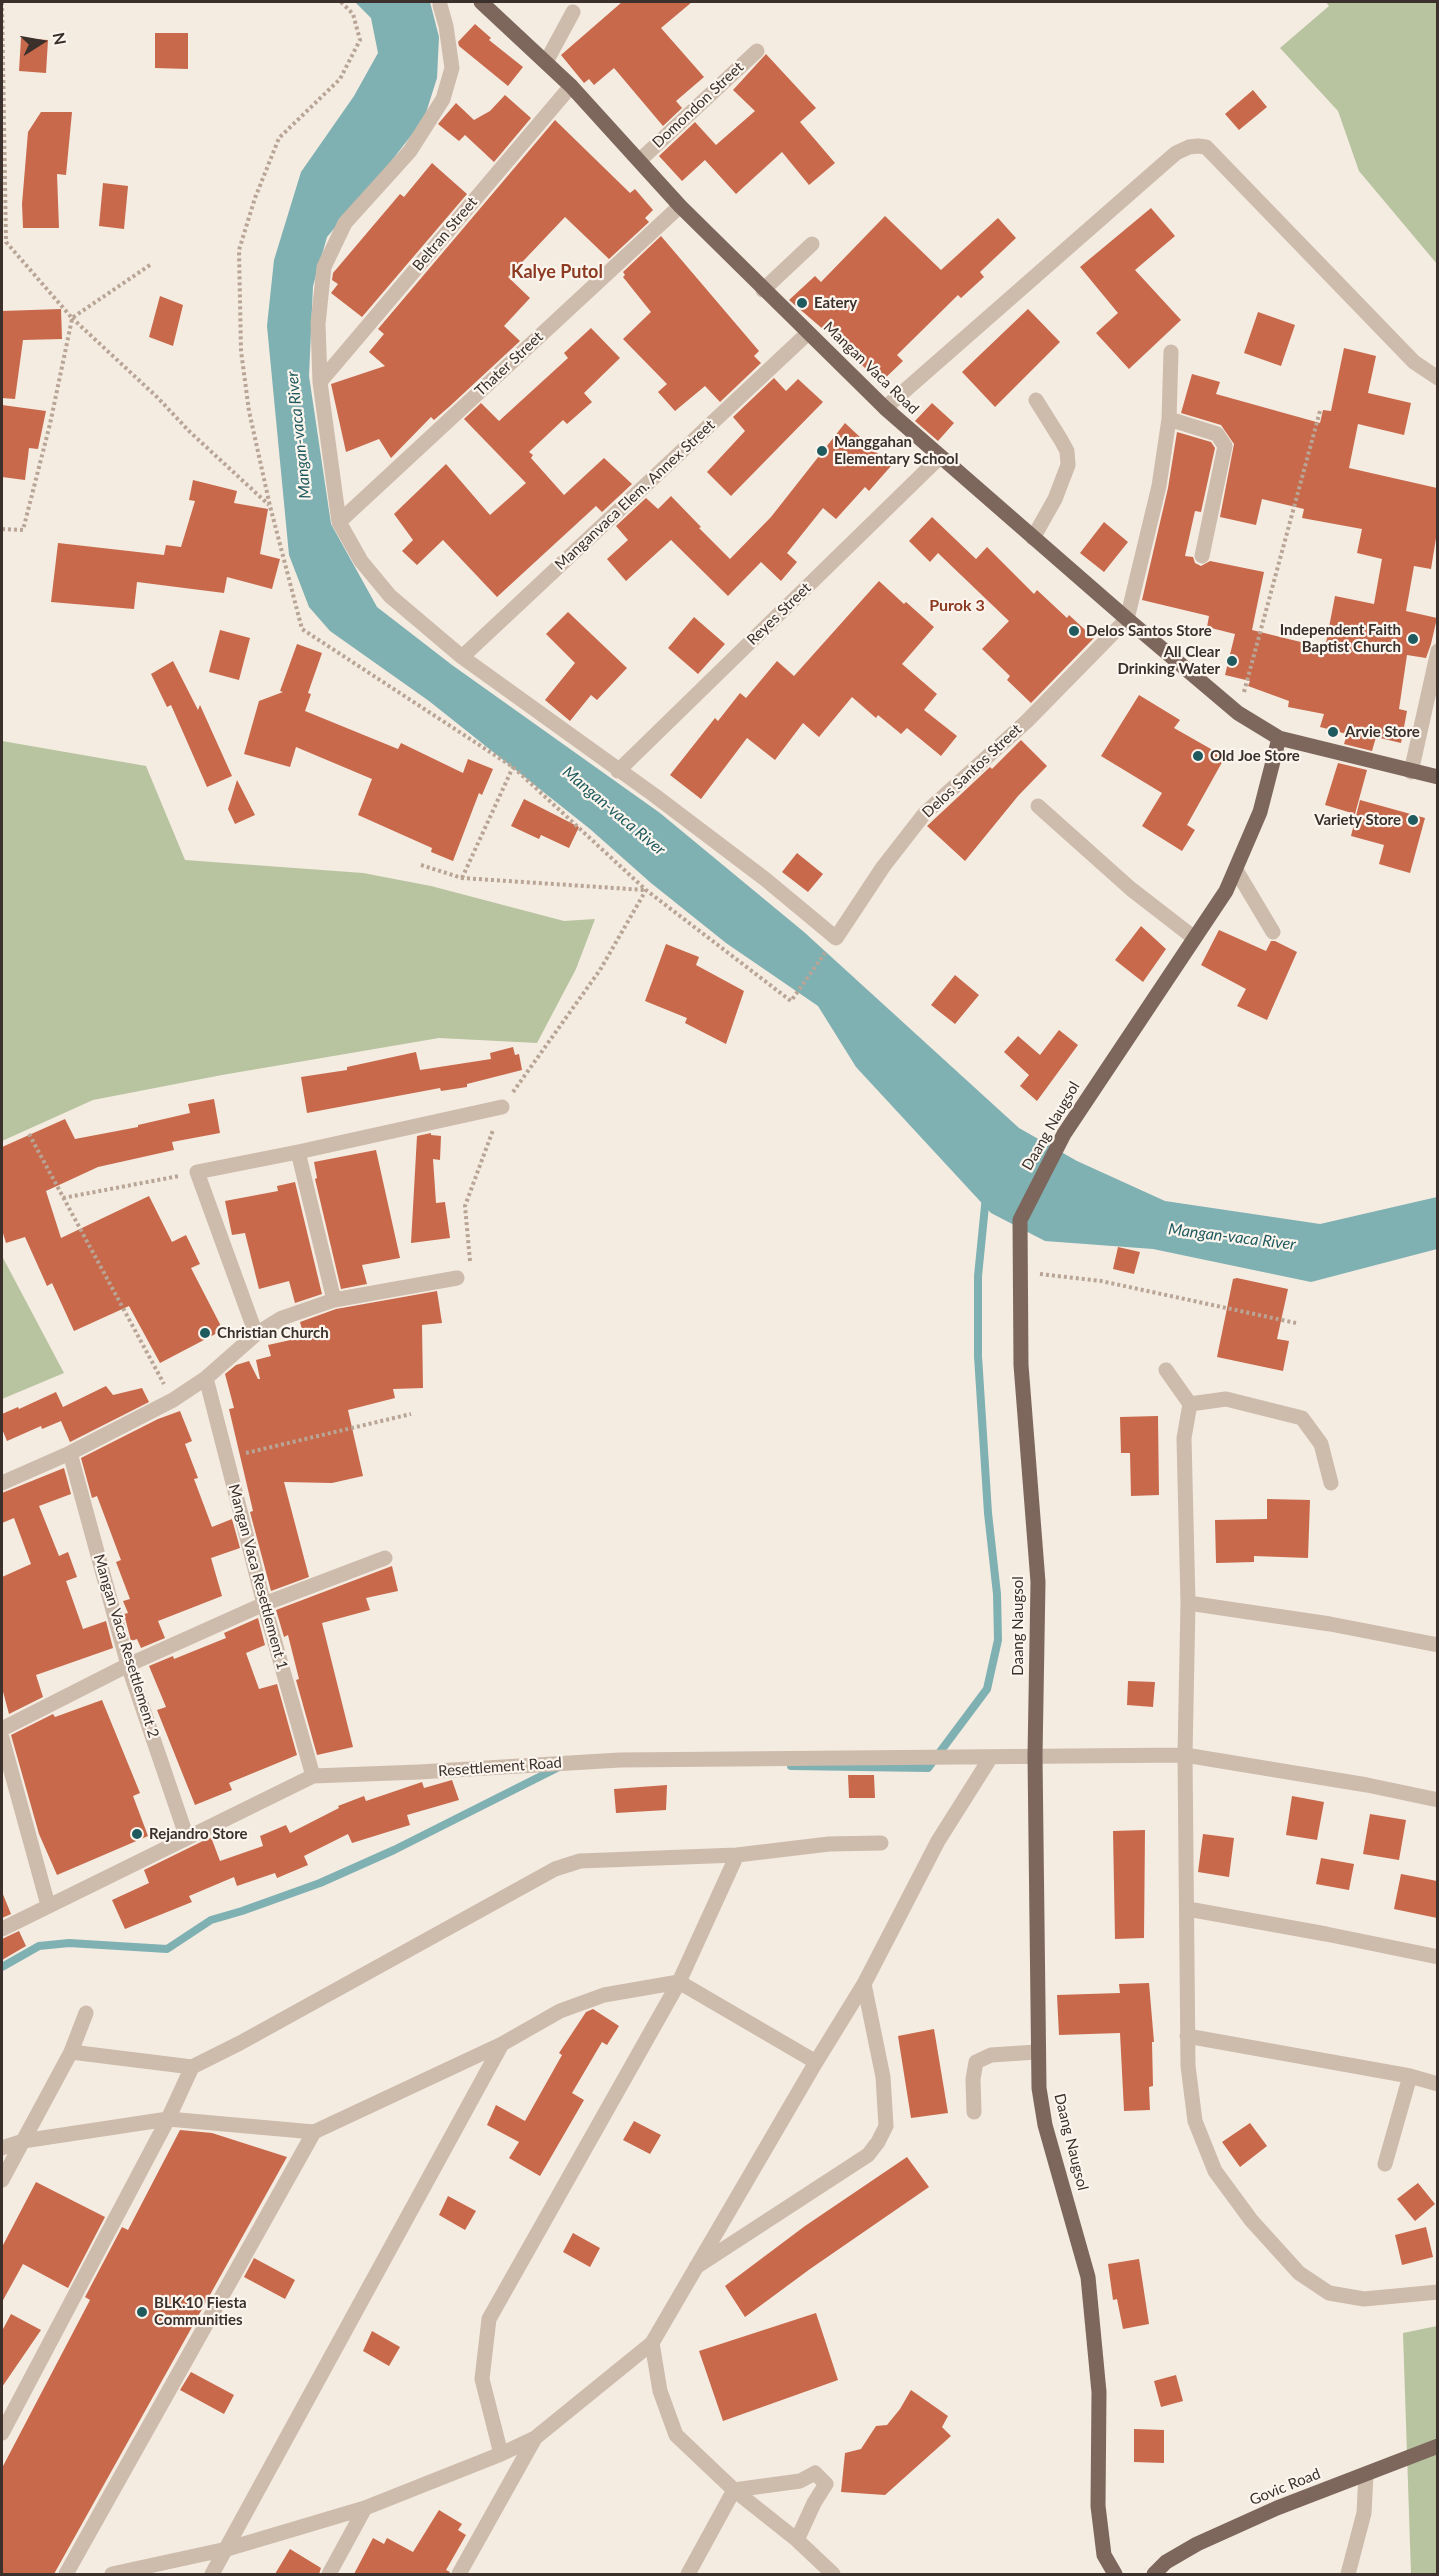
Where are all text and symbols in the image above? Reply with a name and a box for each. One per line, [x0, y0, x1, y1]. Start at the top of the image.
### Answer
north arrow [12, 12, 72, 72]
text: N [50, 31, 71, 46]
street label: Domondon Street [649, 58, 747, 152]
street label: Beltran Street [409, 193, 481, 275]
district label: Kalye Putol [511, 261, 603, 283]
place label: Eatery [814, 294, 857, 312]
marker: Eatery [795, 296, 809, 310]
street label: Mangan Vaca Road [820, 318, 922, 418]
street label: Thater Street [471, 328, 547, 400]
water label: Mangan-vaca River [283, 370, 315, 500]
street label: Manganvaca Elem. Annex Street [551, 416, 719, 574]
place label: Manggahan Elementary School [834, 433, 958, 468]
marker: Manggahan Elementary School [815, 444, 829, 458]
street label: Reyes Street [743, 579, 815, 649]
district label: Purok 3 [929, 596, 985, 616]
place label: Independent Faith Baptist Church [1280, 621, 1401, 656]
place label: Delos Santos Store [1086, 622, 1212, 640]
marker: Delos Santos Store [1067, 624, 1081, 638]
marker: Independent Faith Baptist Church [1406, 632, 1420, 646]
place label: All Clear Drinking Water [1118, 643, 1220, 678]
marker: All Clear Drinking Water [1225, 654, 1239, 668]
street label: Delos Santos Street [919, 720, 1025, 822]
place label: Arvie Store [1345, 723, 1420, 741]
marker: Arvie Store [1326, 725, 1340, 739]
place label: Old Joe Store [1210, 747, 1300, 765]
marker: Old Joe Store [1191, 749, 1205, 763]
water label: Mangan-vaca River [559, 762, 669, 860]
place label: Variety Store [1314, 811, 1401, 829]
marker: Variety Store [1406, 813, 1420, 827]
street label: Daang Naugsol [1018, 1078, 1084, 1174]
water label: Mangan-vaca River [1167, 1220, 1297, 1254]
place label: Christian Church [217, 1324, 329, 1342]
marker: Christian Church [198, 1326, 212, 1340]
street label: Mangan Vaca Resettlement 1 [225, 1482, 291, 1672]
street label: Mangan Vaca Resettlement 2 [89, 1552, 163, 1740]
street label: Daang Naugsol [1009, 1576, 1027, 1676]
street label: Resettlement Road [438, 1754, 562, 1780]
place label: Rejandro Store [149, 1825, 248, 1843]
marker: Rejandro Store [130, 1827, 144, 1841]
street label: Daang Naugsol [1050, 2092, 1092, 2192]
place label: BLK.10 Fiesta Communities [154, 2294, 247, 2329]
marker: BLK.10 Fiesta Communities [135, 2305, 149, 2319]
street label: Govic Road [1247, 2465, 1323, 2509]

